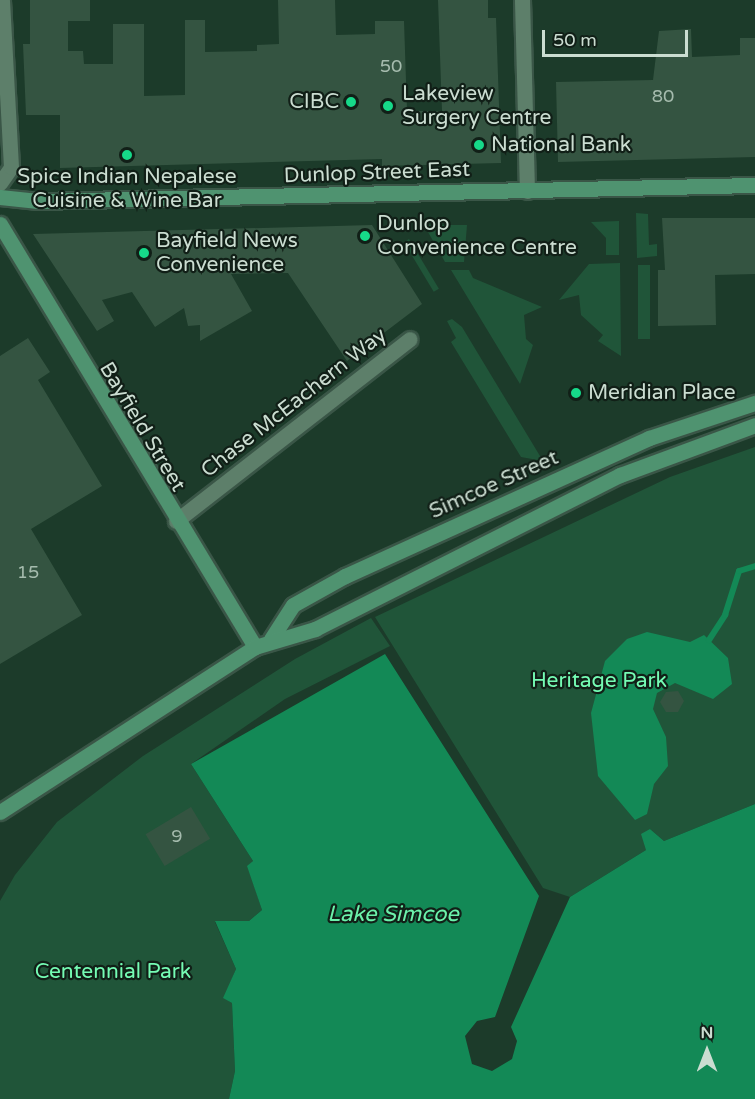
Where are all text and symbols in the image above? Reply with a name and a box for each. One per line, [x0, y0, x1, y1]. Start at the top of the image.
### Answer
scale bar [545, 18, 690, 56]
text: 50 m [553, 29, 597, 51]
house number: 50 [380, 55, 402, 77]
place label: Lakeview Surgery Centre [402, 81, 551, 131]
house number: 80 [652, 85, 674, 107]
place label: CIBC [289, 89, 339, 115]
marker: CIBC [344, 95, 358, 109]
marker: Lakeview Surgery Centre [379, 97, 397, 115]
place label: National Bank [491, 132, 631, 158]
marker: National Bank [472, 138, 486, 152]
marker: Spice Indian Nepalese Cuisine & Wine Bar [120, 148, 134, 162]
street label: Dunlop Street East [283, 157, 471, 189]
place label: Spice Indian Nepalese Cuisine & Wine Bar [17, 164, 237, 214]
place label: Dunlop Convenience Centre [377, 211, 577, 261]
place label: Bayfield News Convenience [156, 228, 298, 278]
marker: Dunlop Convenience Centre [358, 229, 372, 243]
marker: Bayfield News Convenience [137, 246, 151, 260]
street label: Chase McEachern Way [196, 323, 392, 483]
street label: Bayfield Street [93, 358, 191, 496]
place label: Meridian Place [588, 380, 736, 406]
marker: Meridian Place [569, 386, 583, 400]
street label: Simcoe Street [426, 445, 562, 525]
house number: 15 [17, 561, 39, 583]
park label: Heritage Park [531, 668, 667, 694]
house number: 9 [171, 825, 183, 847]
water label: Lake Simcoe [327, 902, 459, 928]
park label: Centennial Park [35, 959, 191, 985]
north arrow [677, 1021, 737, 1081]
text: N [701, 1023, 713, 1043]

